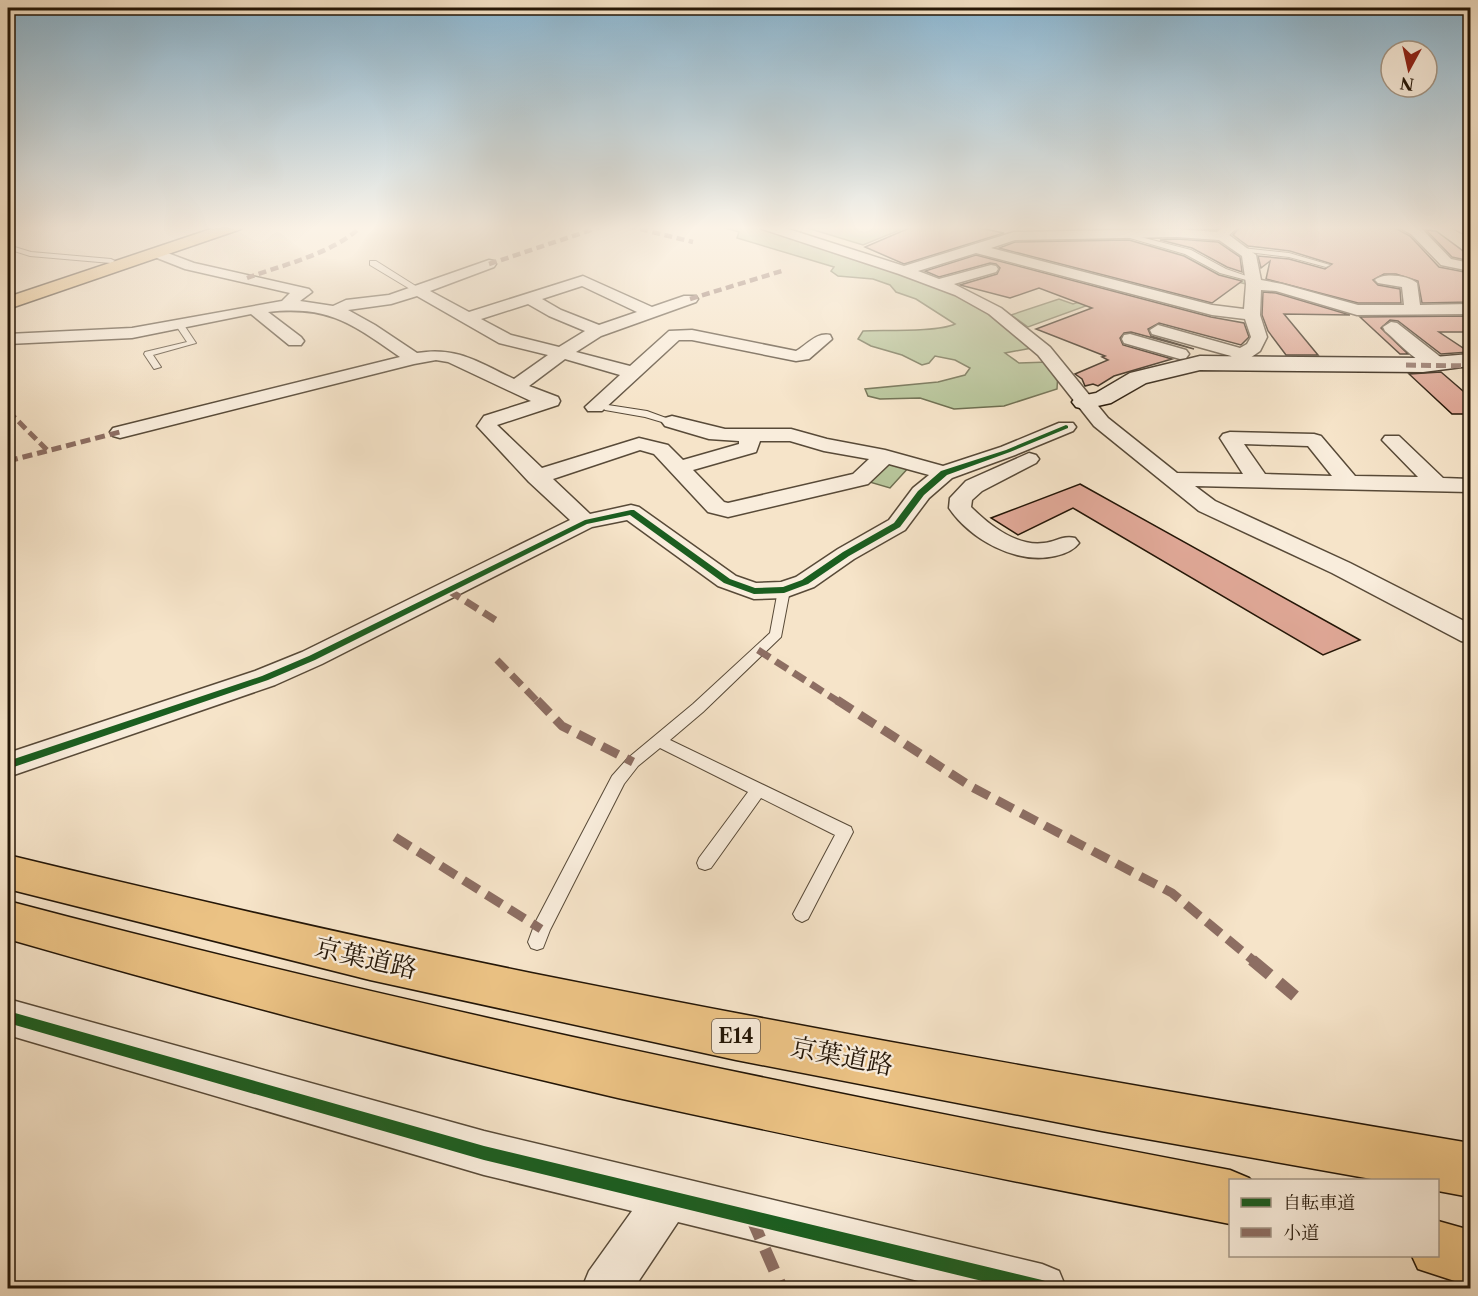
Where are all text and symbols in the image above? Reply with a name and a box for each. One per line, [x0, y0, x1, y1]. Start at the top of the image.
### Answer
north arrow [1379, 39, 1439, 99]
text: N [1399, 73, 1415, 95]
street label: 京葉道路 [312, 931, 420, 985]
road number: E14 [712, 1019, 760, 1053]
street label: 京葉道路 [788, 1030, 896, 1082]
legend [1229, 1179, 1439, 1257]
text: 自転車道 [1283, 1192, 1355, 1214]
text: 小道 [1283, 1222, 1319, 1244]

